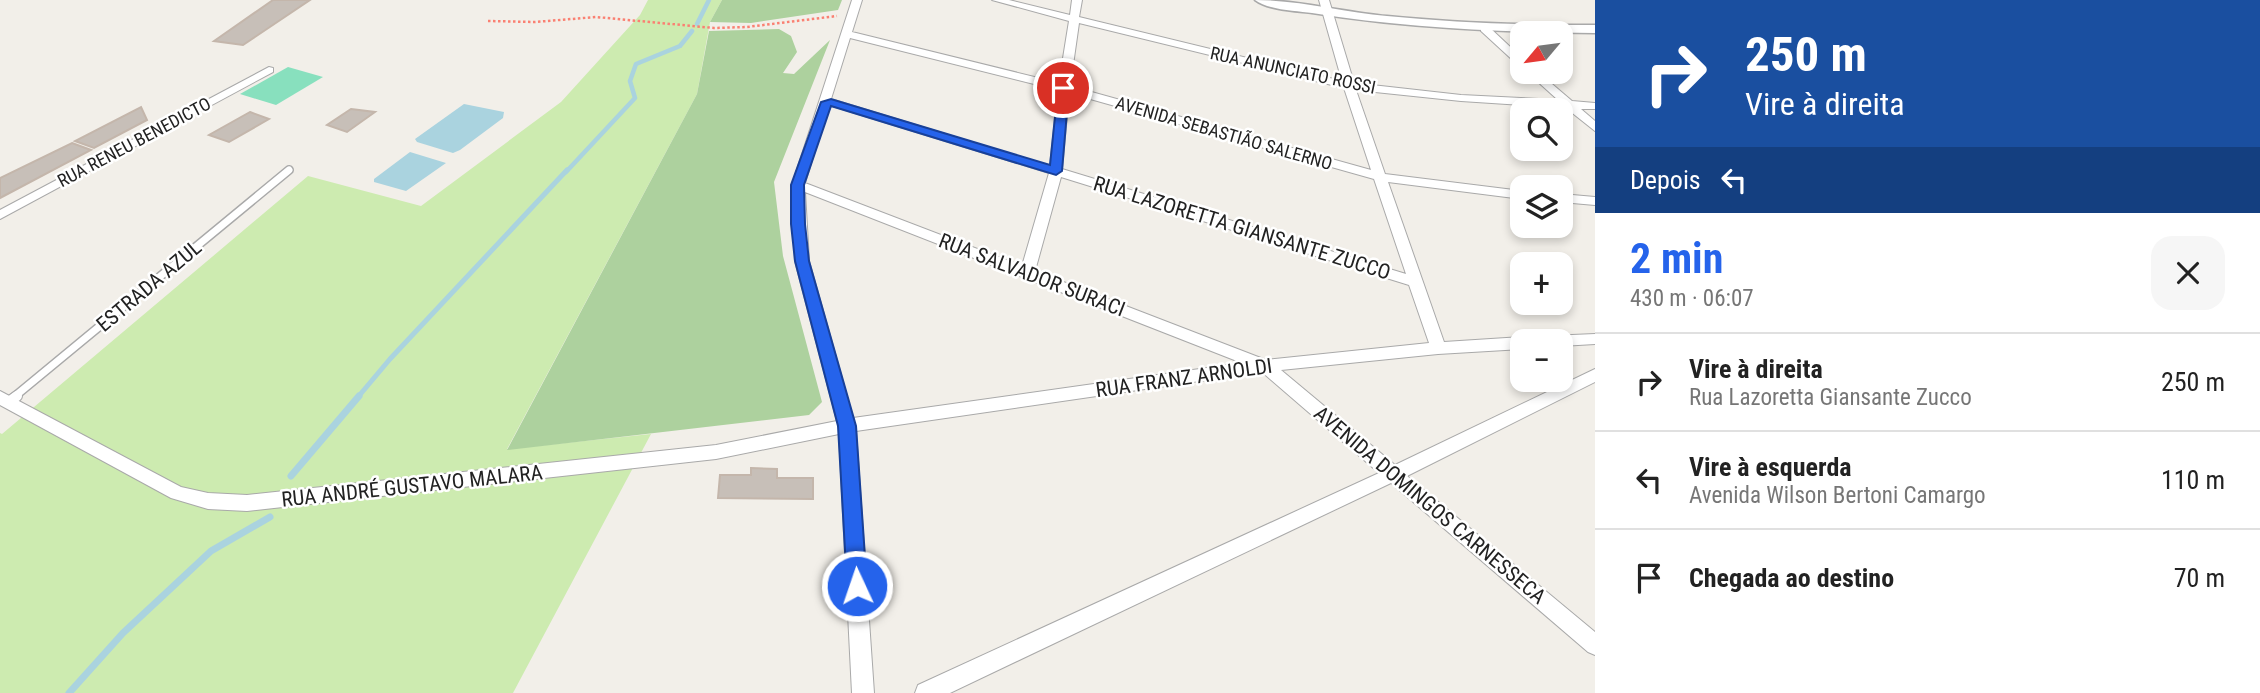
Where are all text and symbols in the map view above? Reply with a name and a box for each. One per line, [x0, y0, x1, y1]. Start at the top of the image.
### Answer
north arrow [1510, 21, 1573, 84]
map controls [1510, 21, 1573, 392]
text: 250 m [1745, 26, 1867, 83]
icon: right [1630, 28, 1721, 119]
street label: RUA ANUNCIATO ROSSI [1208, 42, 1378, 98]
pin [1033, 58, 1093, 118]
icon: arrive [1044, 69, 1082, 107]
text: Vire à direita [1745, 85, 1905, 123]
street label: AVENIDA SEBASTIÃO SALERNO [1113, 92, 1335, 174]
street label: RUA RENEU BENEDICTO [54, 93, 214, 191]
button: search [1510, 98, 1573, 161]
icon: left [1715, 161, 1753, 199]
text: Depois [1630, 165, 1701, 195]
street label: RUA LAZORETTA GIANSANTE ZUCCO [1091, 171, 1393, 285]
button: layers [1510, 175, 1573, 238]
street label: RUA SALVADOR SURACI [936, 228, 1128, 322]
text: 2 min [1630, 234, 1723, 283]
street label: ESTRADA AZUL [92, 235, 206, 337]
button: close [2151, 236, 2225, 310]
button: + [1510, 252, 1573, 315]
text: 430 m · 06:07 [1630, 285, 1754, 312]
button: − [1510, 329, 1573, 392]
street label: RUA FRANZ ARNOLDI [1094, 354, 1274, 402]
text: Vire à direita [1689, 354, 1823, 384]
icon: right [1630, 363, 1668, 401]
text: 250 m [2161, 367, 2225, 397]
text: Rua Lazoretta Giansante Zucco [1689, 384, 1972, 411]
street label: AVENIDA DOMINGOS CARNESSECA [1309, 401, 1551, 609]
text: Vire à esquerda [1689, 452, 1852, 482]
street label: RUA ANDRÉ GUSTAVO MALARA [280, 460, 544, 512]
icon: left [1630, 461, 1668, 499]
text: 110 m [2161, 465, 2225, 495]
text: Avenida Wilson Bertoni Camargo [1689, 482, 1986, 509]
position arrow [820, 549, 894, 623]
icon: arrive [1630, 559, 1668, 597]
text: Chegada ao destino [1689, 563, 1894, 593]
text: 70 m [2174, 563, 2225, 593]

